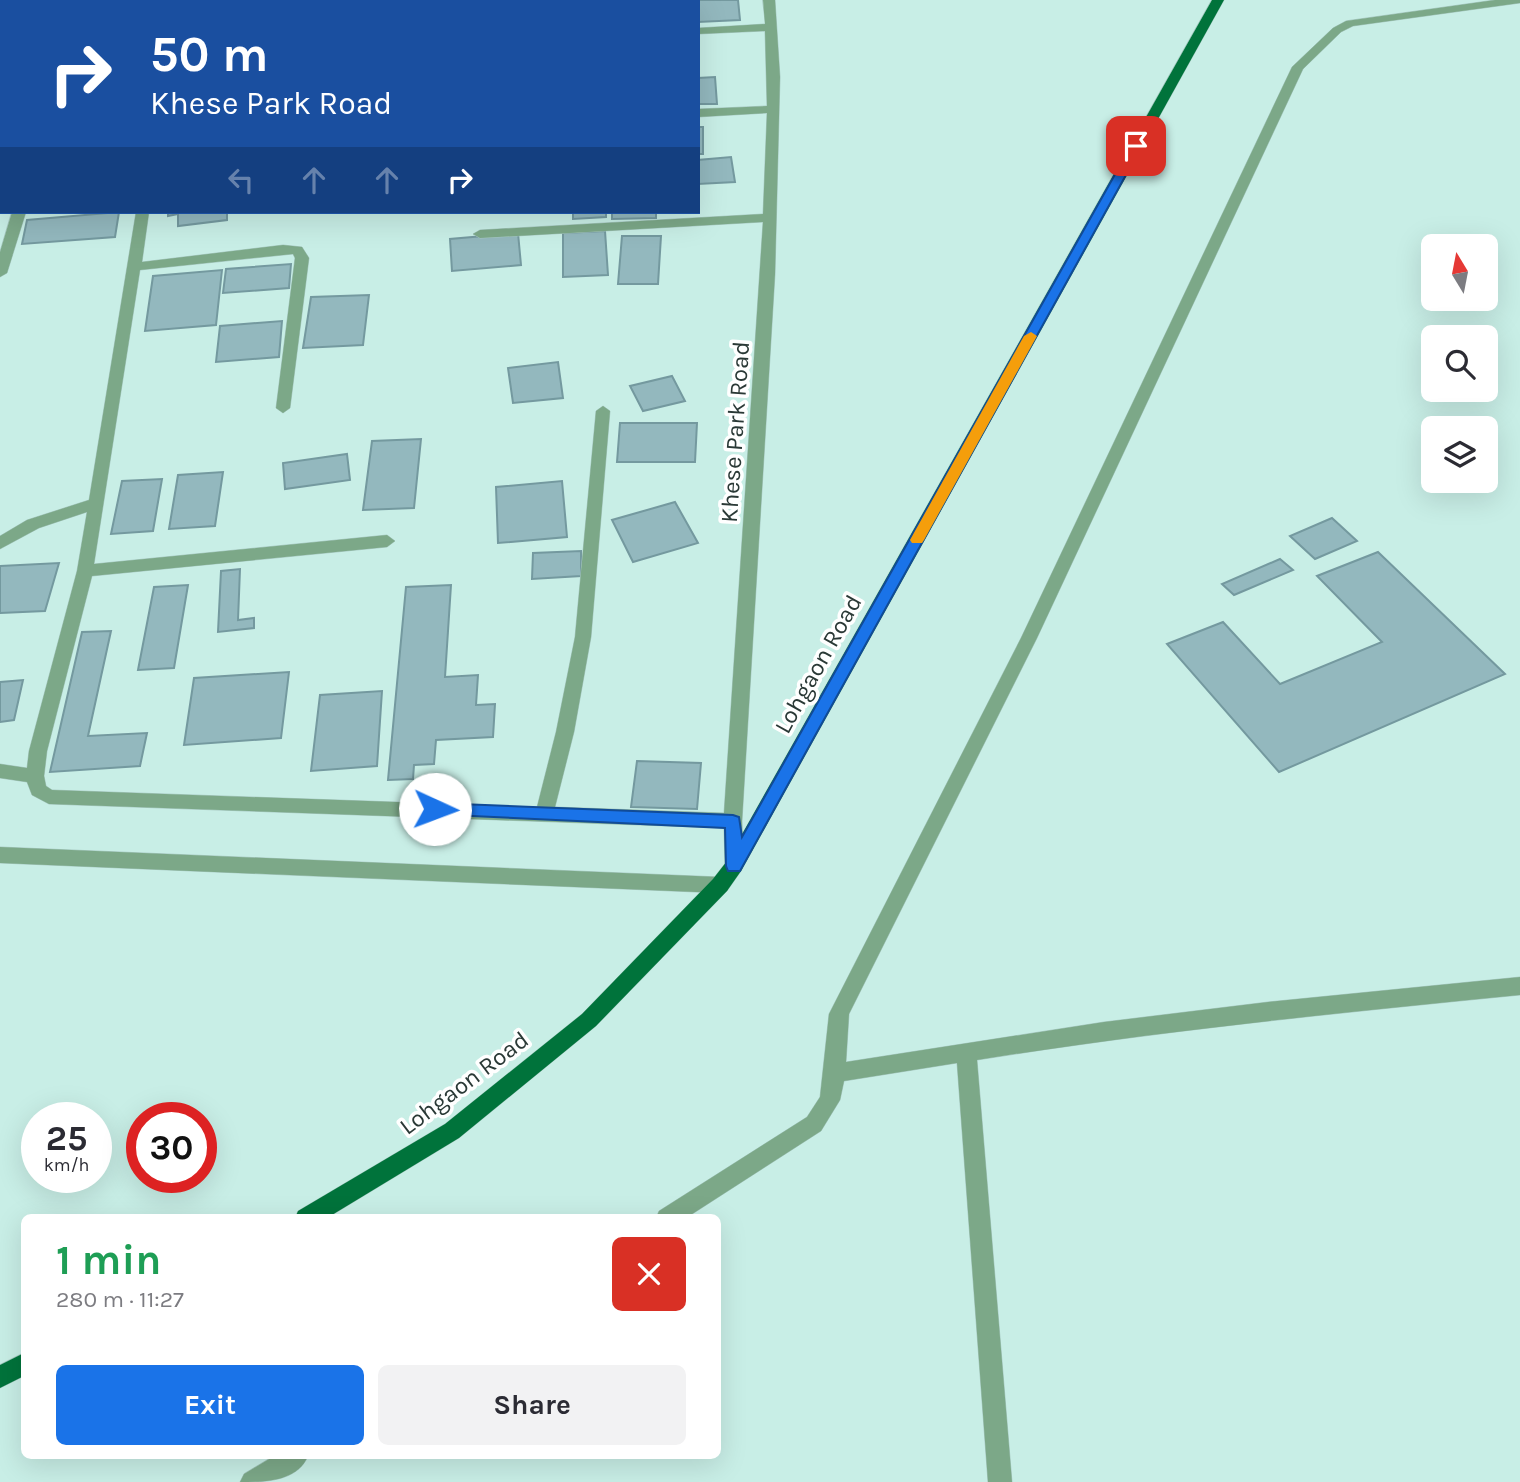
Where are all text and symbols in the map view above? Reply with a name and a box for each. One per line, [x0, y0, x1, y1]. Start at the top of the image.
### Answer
text: 50 m [150, 26, 268, 83]
icon: right [35, 28, 126, 119]
text: Khese Park Road [150, 85, 392, 122]
pin [1106, 116, 1166, 176]
icon: arrive [1117, 127, 1155, 165]
icon: left [222, 161, 260, 199]
icon: ahead [295, 161, 333, 199]
icon: ahead [368, 161, 406, 199]
icon: right [441, 161, 479, 199]
north arrow [1421, 234, 1498, 312]
map controls [1421, 234, 1498, 493]
button: search [1421, 325, 1498, 402]
street label: Khese Park Road [715, 340, 755, 524]
button: layers [1421, 416, 1498, 493]
street label: Lohgaon Road [768, 590, 868, 738]
position arrow [398, 772, 472, 846]
street label: Lohgaon Road [394, 1025, 534, 1141]
speed limit sign: 30 [126, 1102, 217, 1193]
text: 25 [46, 1118, 87, 1159]
text: km/h [44, 1154, 89, 1176]
text: 1 min [56, 1235, 161, 1285]
button: close [612, 1237, 686, 1311]
text: 280 m · 11:27 [56, 1286, 184, 1313]
button: Exit [56, 1365, 364, 1445]
button: Share [378, 1365, 686, 1445]

